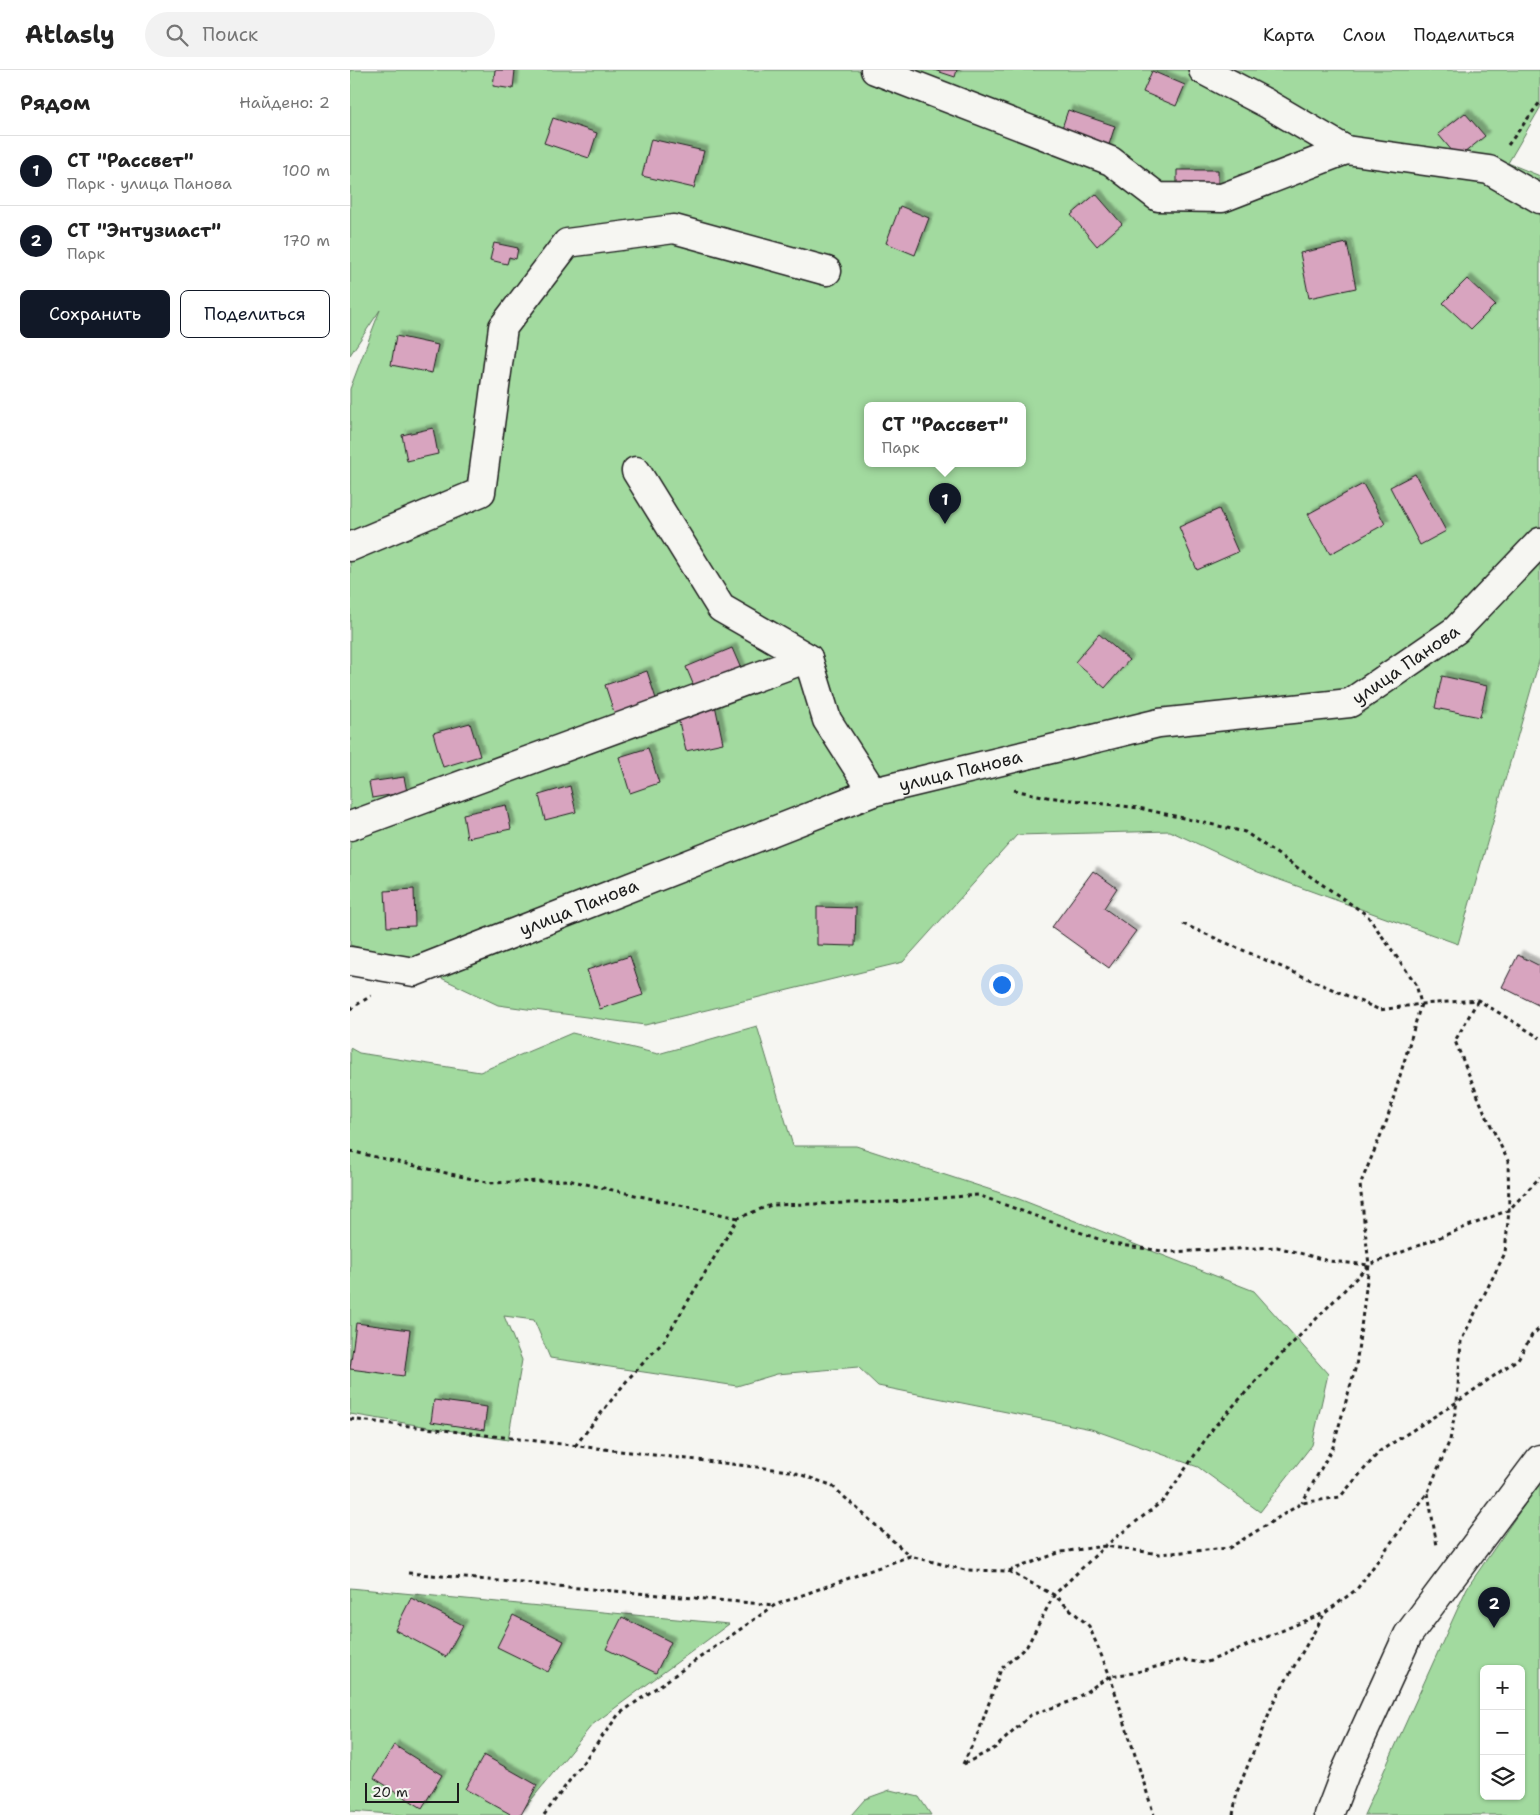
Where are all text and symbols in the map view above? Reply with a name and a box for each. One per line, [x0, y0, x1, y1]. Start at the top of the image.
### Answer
search box [145, 12, 495, 57]
text: Atlasly [25, 19, 115, 51]
icon: search [163, 21, 191, 49]
text: Поиск [203, 22, 258, 47]
text: Карта [1263, 23, 1314, 47]
text: Слои [1342, 23, 1386, 47]
text: Поделиться [1414, 23, 1515, 47]
text: Рядом [20, 89, 90, 117]
text: Найдено: 2 [239, 92, 330, 113]
text: СТ "Рассвет" [67, 148, 194, 173]
text: 1 [32, 160, 40, 181]
text: 100 m [282, 160, 330, 181]
text: Парк · улица Панова [67, 173, 232, 194]
text: СТ "Энтузиаст" [67, 218, 221, 243]
text: 2 [30, 230, 42, 251]
text: 170 m [283, 230, 330, 251]
text: Парк [67, 243, 105, 264]
button: Сохранить [20, 290, 170, 338]
button: Поделиться [180, 290, 330, 338]
popup [864, 402, 1026, 467]
text: СТ "Рассвет" [882, 412, 1008, 437]
text: Парк [882, 437, 920, 458]
pin: 1 [929, 483, 961, 524]
street label: улица Панова [1347, 619, 1464, 710]
street label: улица Панова [897, 744, 1024, 797]
street label: улица Панова [516, 873, 642, 941]
your location [989, 972, 1015, 998]
pin: 2 [1478, 1587, 1510, 1628]
map controls [1480, 1665, 1525, 1800]
button: + [1480, 1665, 1525, 1710]
button: − [1480, 1710, 1525, 1755]
button: layers [1480, 1755, 1525, 1800]
scale bar [365, 1780, 459, 1803]
text: 20 m [372, 1783, 408, 1801]

